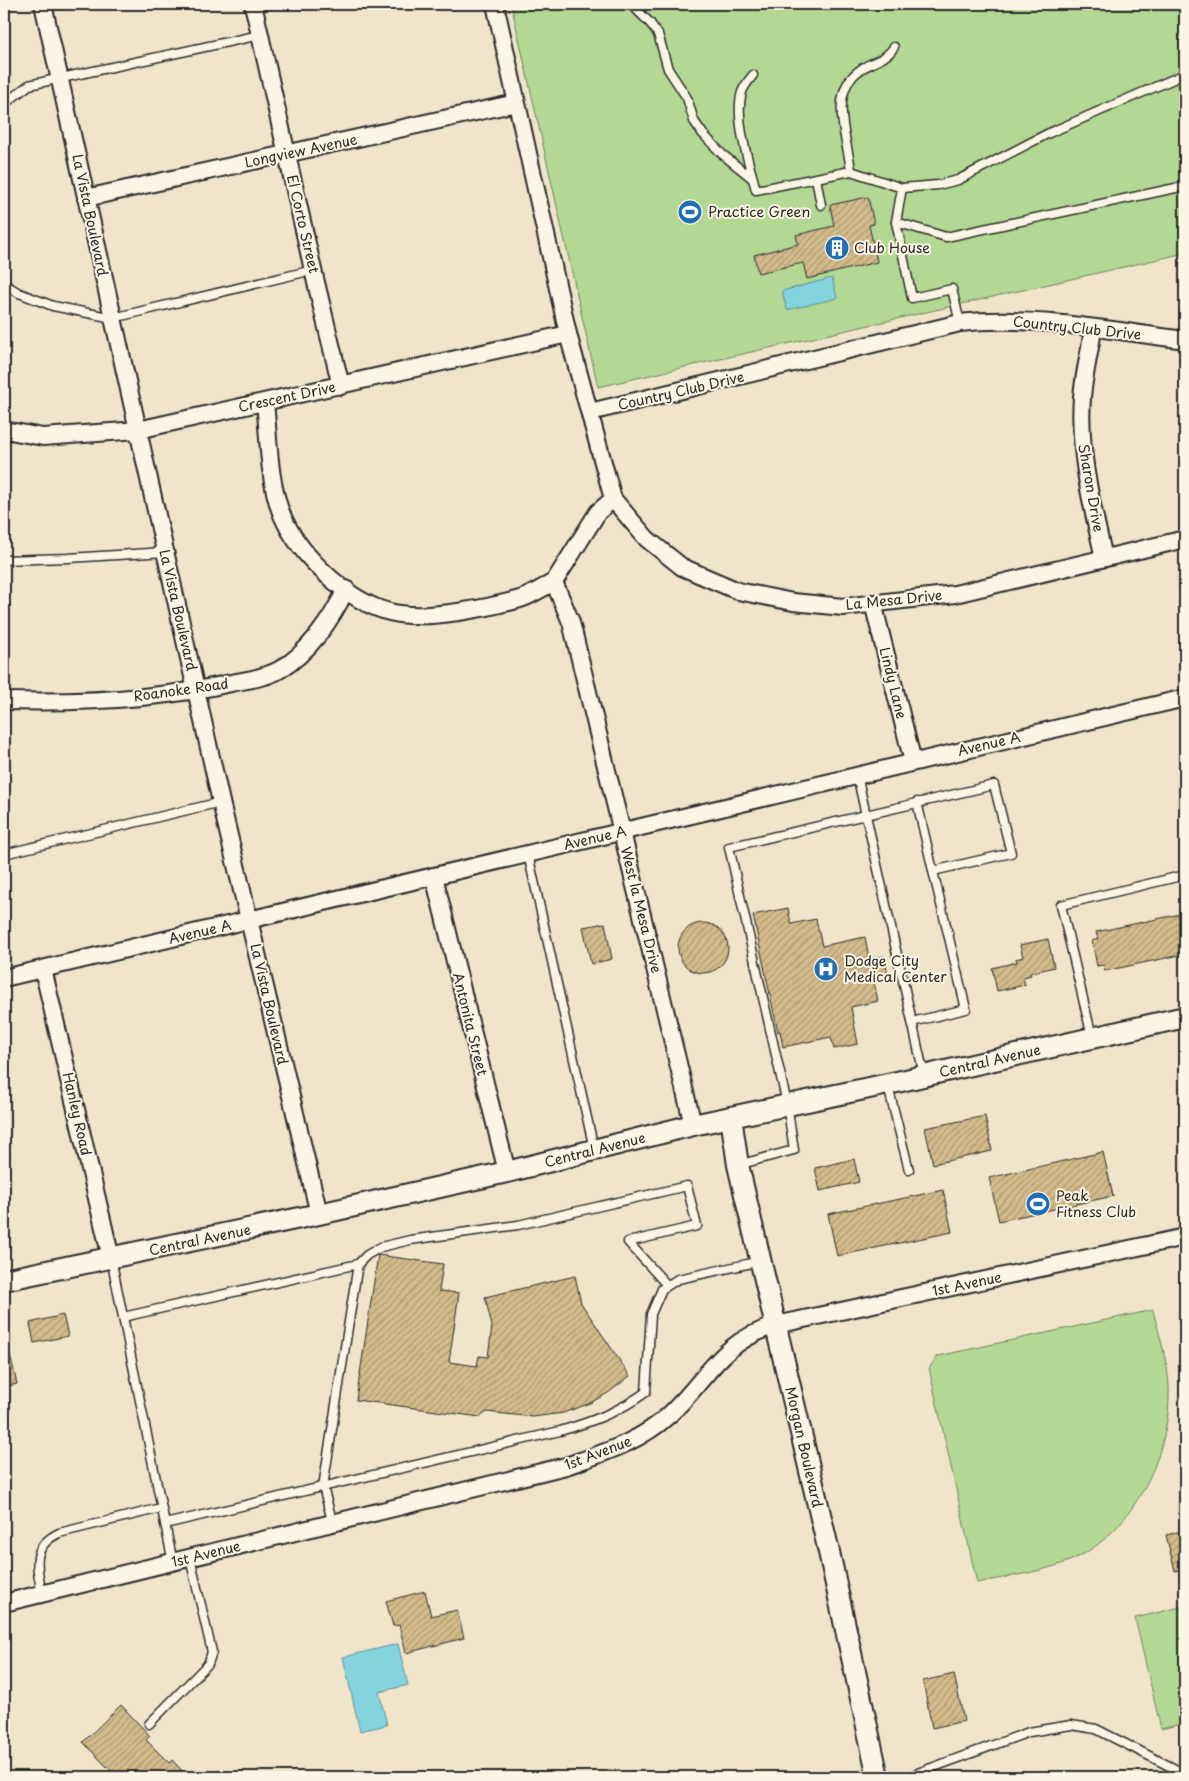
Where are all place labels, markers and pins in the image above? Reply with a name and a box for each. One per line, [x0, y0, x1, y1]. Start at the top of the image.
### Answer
sports icon: Practice Green [677, 199, 703, 225]
place label: Practice Green [708, 201, 810, 222]
building icon: Club House [824, 235, 850, 261]
place label: Club House [854, 237, 930, 258]
place label: Dodge City Medical Center [844, 950, 947, 987]
hospital icon: Dodge City Medical Center [813, 956, 839, 982]
place label: Peak Fitness Club [1056, 1185, 1136, 1222]
sports icon: Peak Fitness Club [1025, 1191, 1051, 1217]

